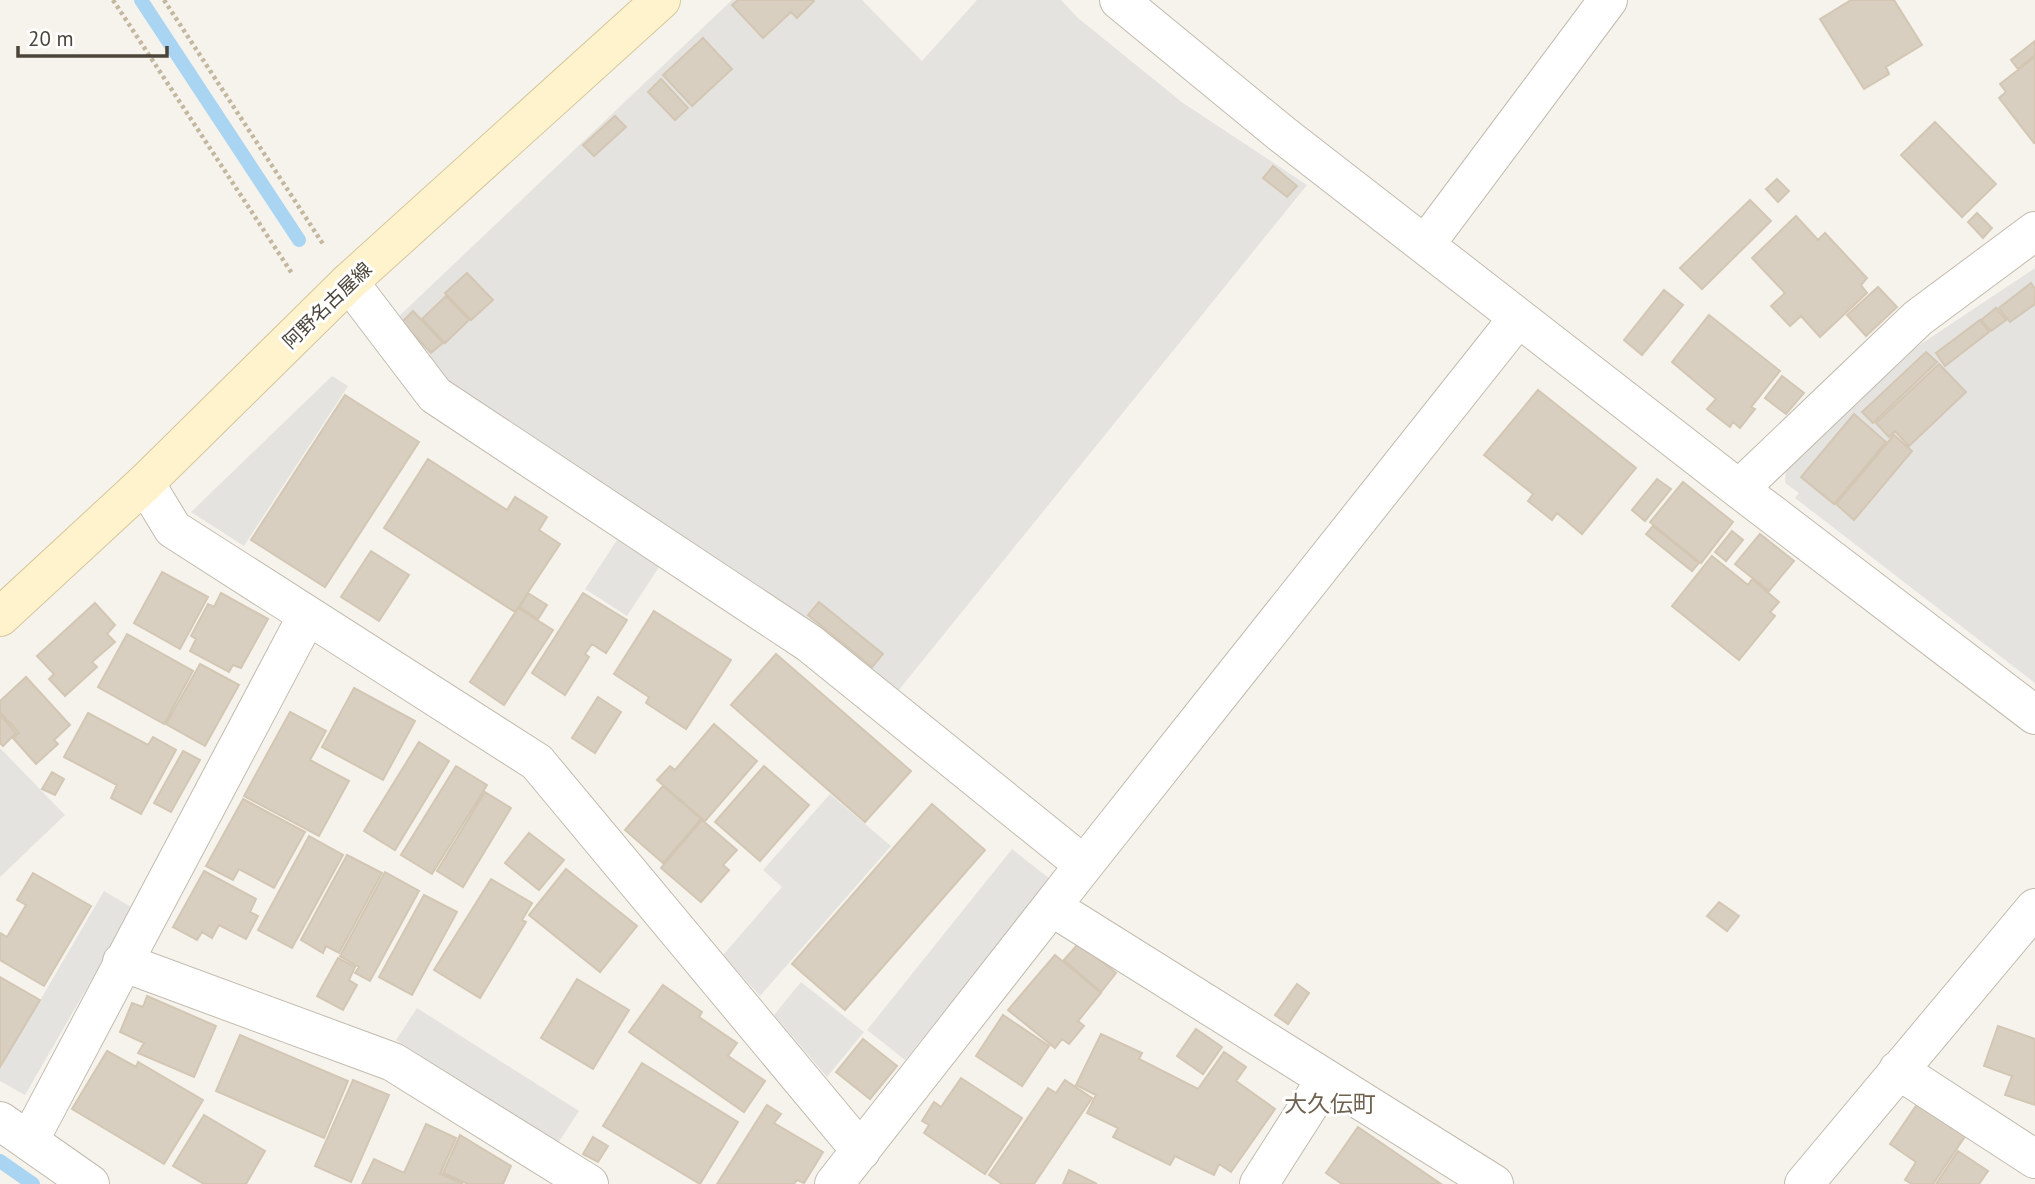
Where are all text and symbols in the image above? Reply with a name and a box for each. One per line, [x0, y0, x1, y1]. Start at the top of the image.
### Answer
scale bar [18, 14, 166, 58]
text: 20 m [28, 25, 74, 52]
street label: 阿野名古屋線 [278, 257, 376, 353]
district label: 大久伝町 [1284, 1089, 1376, 1118]

